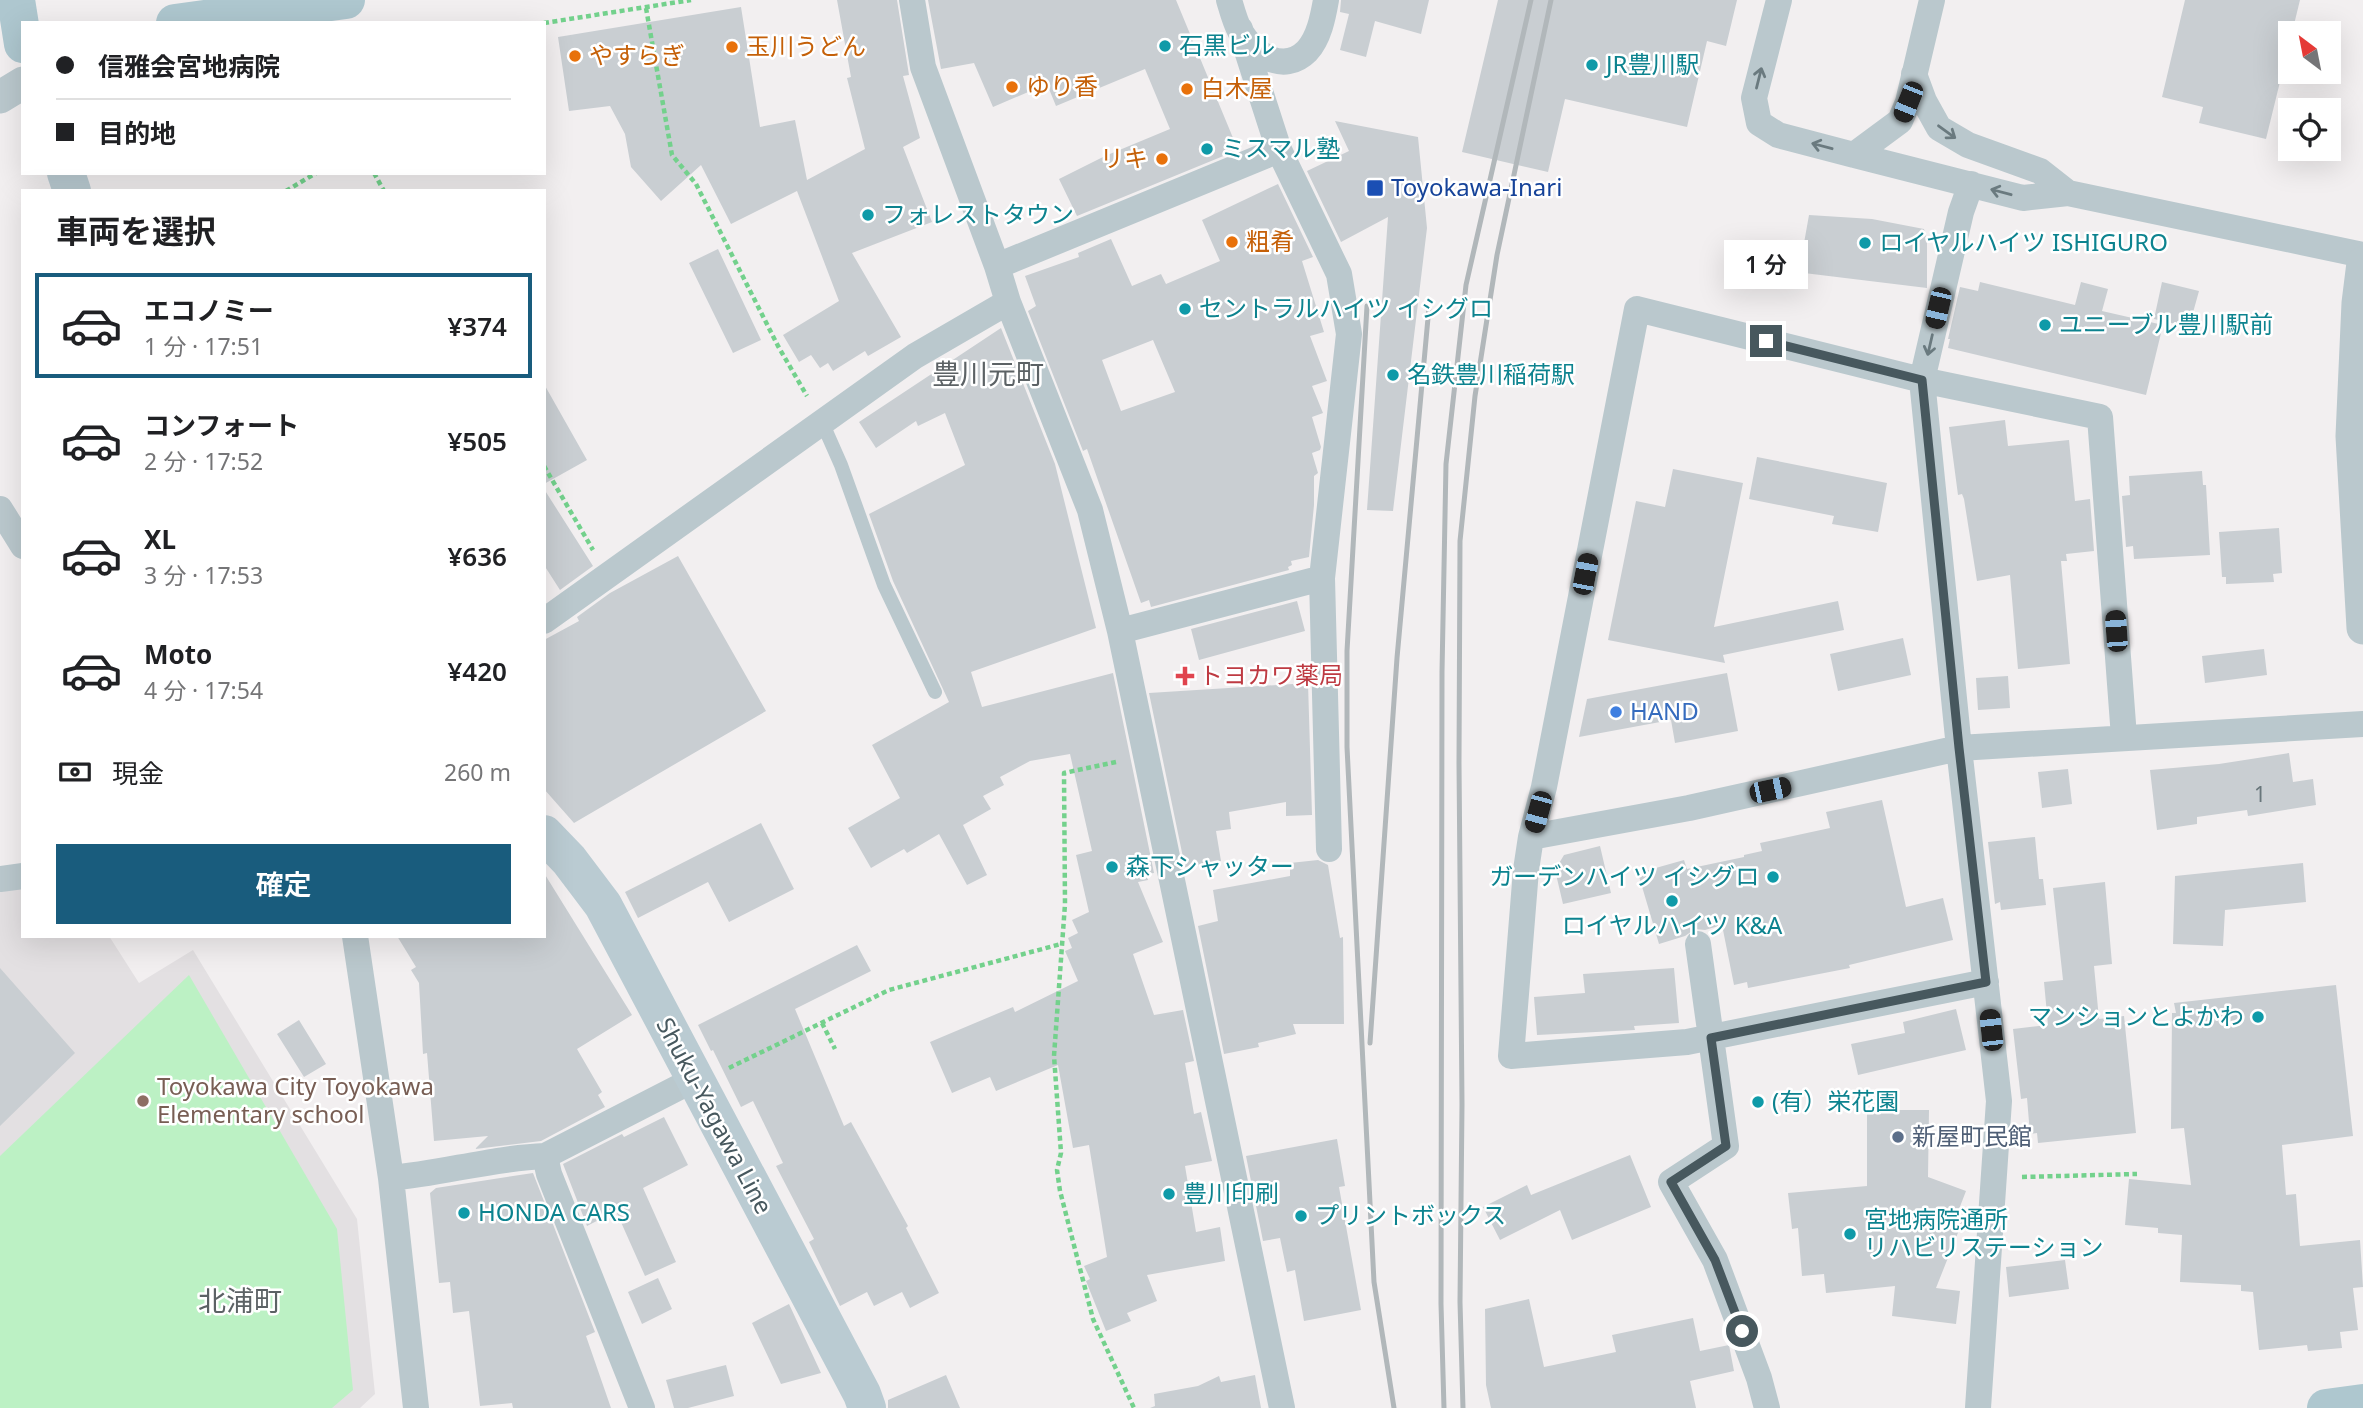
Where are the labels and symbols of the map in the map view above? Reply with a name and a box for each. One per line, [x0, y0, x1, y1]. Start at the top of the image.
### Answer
north arrow [2278, 21, 2342, 84]
place label: 石黒ビル [1179, 28, 1275, 61]
place label: 玉川うどん [746, 29, 866, 62]
place label: やすらぎ [589, 38, 685, 71]
marker: 石黒ビル [1157, 38, 1173, 54]
marker: 玉川うどん [724, 39, 740, 55]
place label: JR豊川駅 [1604, 47, 1699, 80]
marker: やすらぎ [567, 48, 583, 64]
marker: JR豊川駅 [1584, 57, 1600, 73]
one-way arrow [1753, 67, 1766, 90]
place label: ゆり香 [1026, 69, 1098, 102]
place label: 白木屋 [1201, 71, 1273, 104]
marker: ゆり香 [1004, 79, 1020, 95]
car [1891, 79, 1926, 125]
marker: 白木屋 [1179, 81, 1195, 97]
one-way arrow [1937, 124, 1956, 139]
place label: ミスマル塾 [1221, 131, 1340, 164]
one-way arrow [1812, 139, 1834, 152]
place label: リキ [1100, 141, 1148, 174]
marker: ミスマル塾 [1199, 141, 1215, 157]
marker: リキ [1154, 151, 1170, 167]
place label: Toyokawa-Inari [1391, 170, 1562, 203]
marker: Toyokawa-Inari [1365, 178, 1385, 198]
one-way arrow [1990, 185, 2012, 198]
place label: フォレストタウン [882, 197, 1074, 230]
marker: フォレストタウン [860, 207, 876, 223]
place label: 粗肴 [1246, 224, 1294, 257]
place label: ロイヤルハイツ ISHIGURO [1879, 225, 2168, 258]
marker: 粗肴 [1224, 234, 1240, 250]
marker: ロイヤルハイツ ISHIGURO [1857, 235, 1873, 251]
callout: 1 分 [1724, 240, 1808, 288]
car [1924, 285, 1953, 331]
place label: セントラルハイツ イシグロ [1199, 291, 1493, 324]
marker: セントラルハイツ イシグロ [1177, 301, 1193, 317]
place label: ユニーブル豊川駅前 [2059, 307, 2274, 340]
marker: ユニーブル豊川駅前 [2037, 317, 2053, 333]
route end [1750, 325, 1782, 357]
one-way arrow [1923, 333, 1936, 356]
district label: 豊川元町 [932, 354, 1044, 392]
place label: 名鉄豊川稲荷駅 [1407, 357, 1575, 390]
marker: 名鉄豊川稲荷駅 [1385, 367, 1401, 383]
car [1571, 551, 1600, 597]
car [2105, 609, 2128, 653]
place label: トヨカワ薬局 [1199, 658, 1343, 691]
marker: トヨカワ薬局 [1177, 668, 1193, 684]
place label: HAND [1630, 694, 1699, 727]
marker: HAND [1608, 704, 1624, 720]
car [1748, 775, 1793, 805]
house number: 1 [2254, 780, 2266, 808]
car [1523, 789, 1554, 835]
place label: 森下シャッター [1126, 849, 1294, 882]
marker: 森下シャッター [1104, 859, 1120, 875]
place label: ガーデンハイツ イシグロ [1489, 859, 1759, 892]
marker: ガーデンハイツ イシグロ [1765, 869, 1781, 885]
marker: ロイヤルハイツ K&A [1664, 893, 1680, 909]
place label: ロイヤルハイツ K&A [1562, 908, 1783, 941]
place label: マンションとよかわ [2028, 999, 2244, 1032]
car [1979, 1008, 2004, 1052]
marker: マンションとよかわ [2250, 1009, 2266, 1025]
street label: Shuku-Yagawa Line [650, 1011, 781, 1219]
place label: Toyokawa City Toyokawa Elementary school [157, 1069, 434, 1130]
place label: (有）栄花園 [1772, 1084, 1899, 1117]
marker: Toyokawa City Toyokawa Elementary school [135, 1093, 151, 1109]
marker: (有）栄花園 [1750, 1094, 1766, 1110]
place label: 新屋町民館 [1912, 1119, 2032, 1152]
marker: 新屋町民館 [1890, 1129, 1906, 1145]
place label: 豊川印刷 [1183, 1176, 1279, 1209]
marker: 豊川印刷 [1161, 1186, 1177, 1202]
place label: HONDA CARS [478, 1195, 630, 1228]
place label: プリントボックス [1315, 1198, 1506, 1231]
place label: 宮地病院通所 リハビリステーション [1864, 1202, 2104, 1263]
marker: HONDA CARS [456, 1205, 472, 1221]
marker: プリントボックス [1293, 1208, 1309, 1224]
marker: 宮地病院通所 リハビリステーション [1842, 1226, 1858, 1242]
district label: 北浦町 [198, 1281, 282, 1319]
route start [1726, 1315, 1758, 1347]

